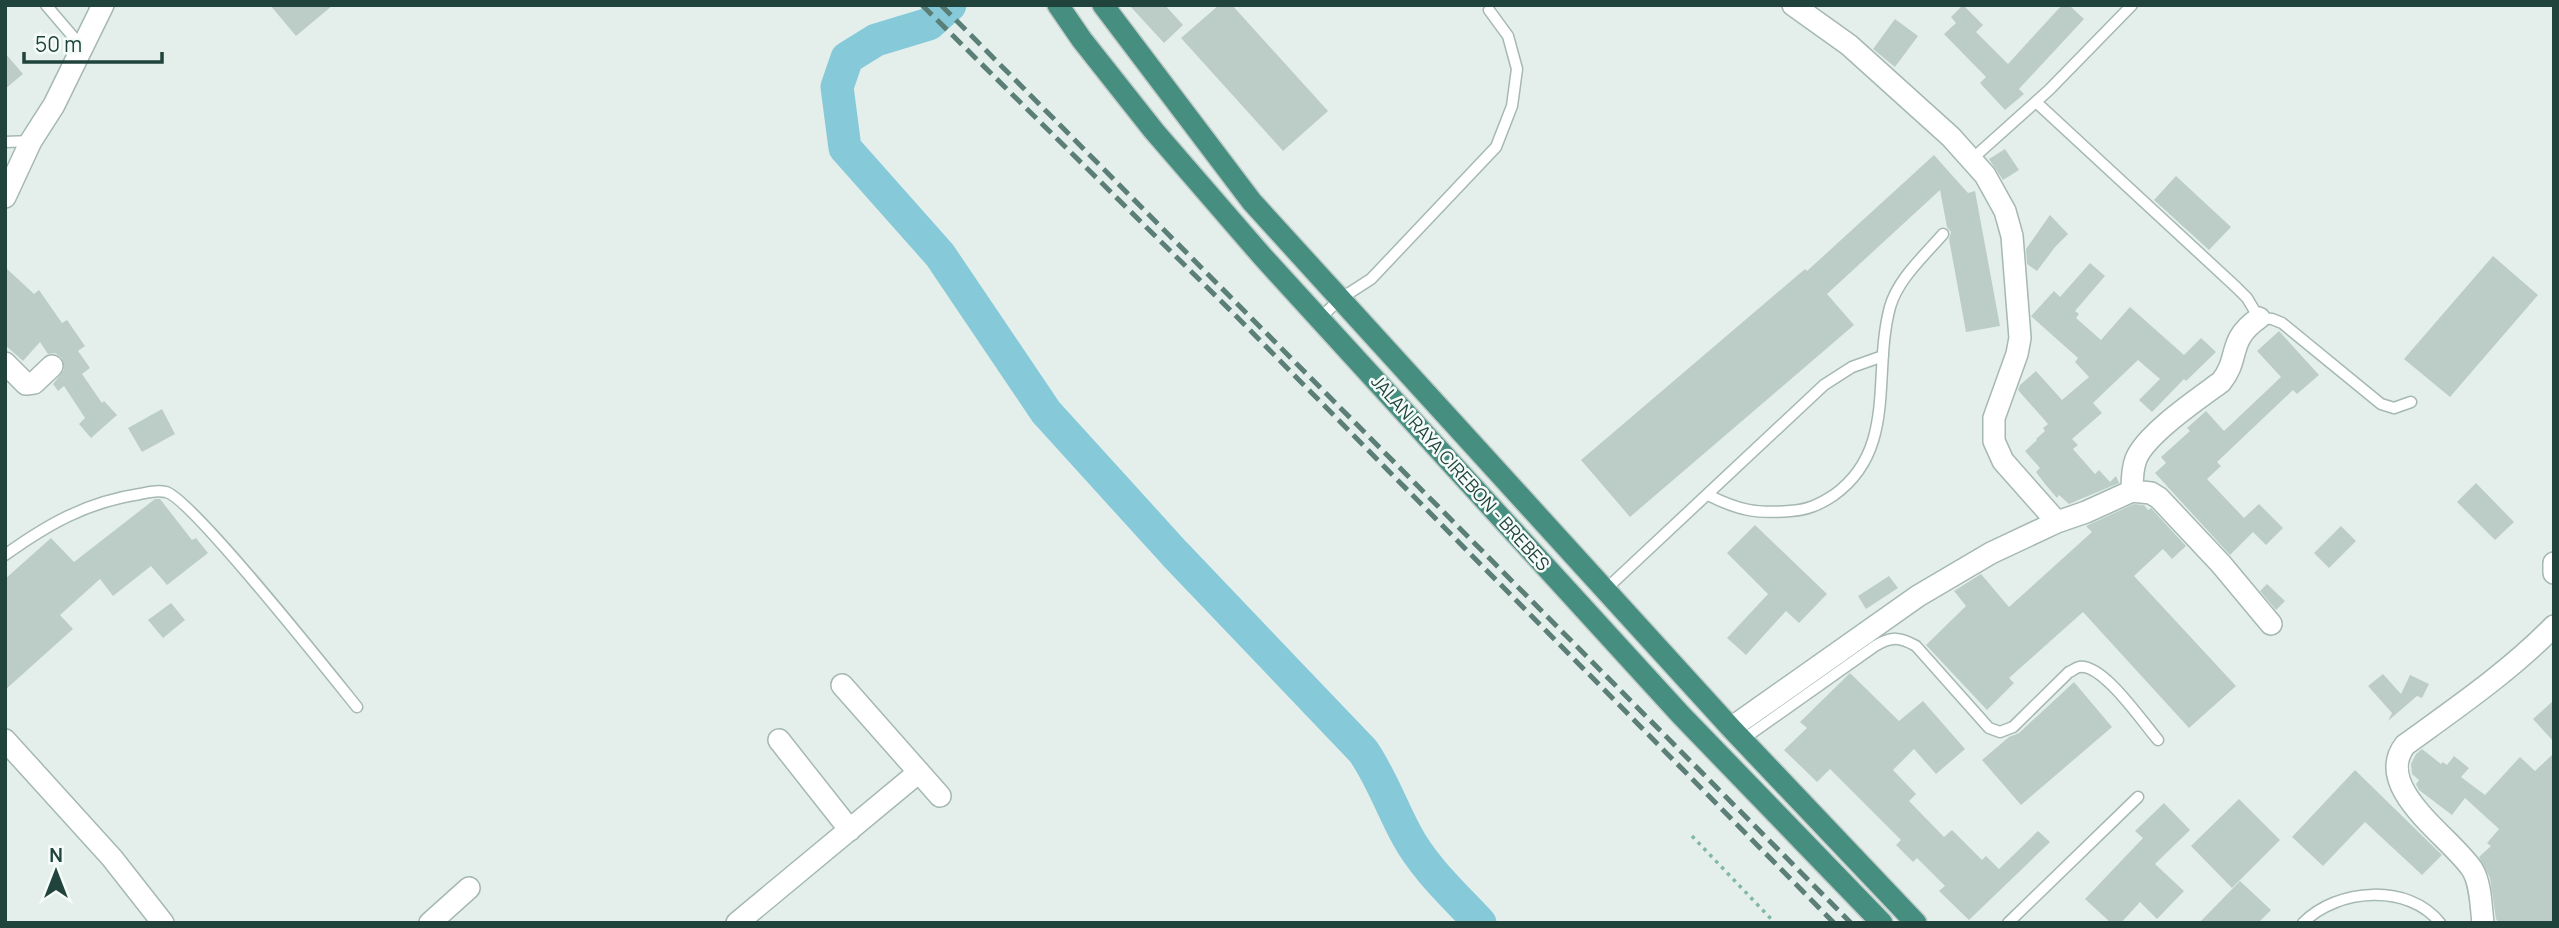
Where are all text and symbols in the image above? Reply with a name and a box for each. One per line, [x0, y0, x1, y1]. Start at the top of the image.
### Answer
scale bar [24, 21, 163, 65]
text: 50 m [35, 30, 82, 58]
street label: JALAN RAYA CIREBON - BREBES [1366, 369, 1555, 575]
north arrow [21, 837, 91, 907]
text: N [49, 842, 63, 868]

